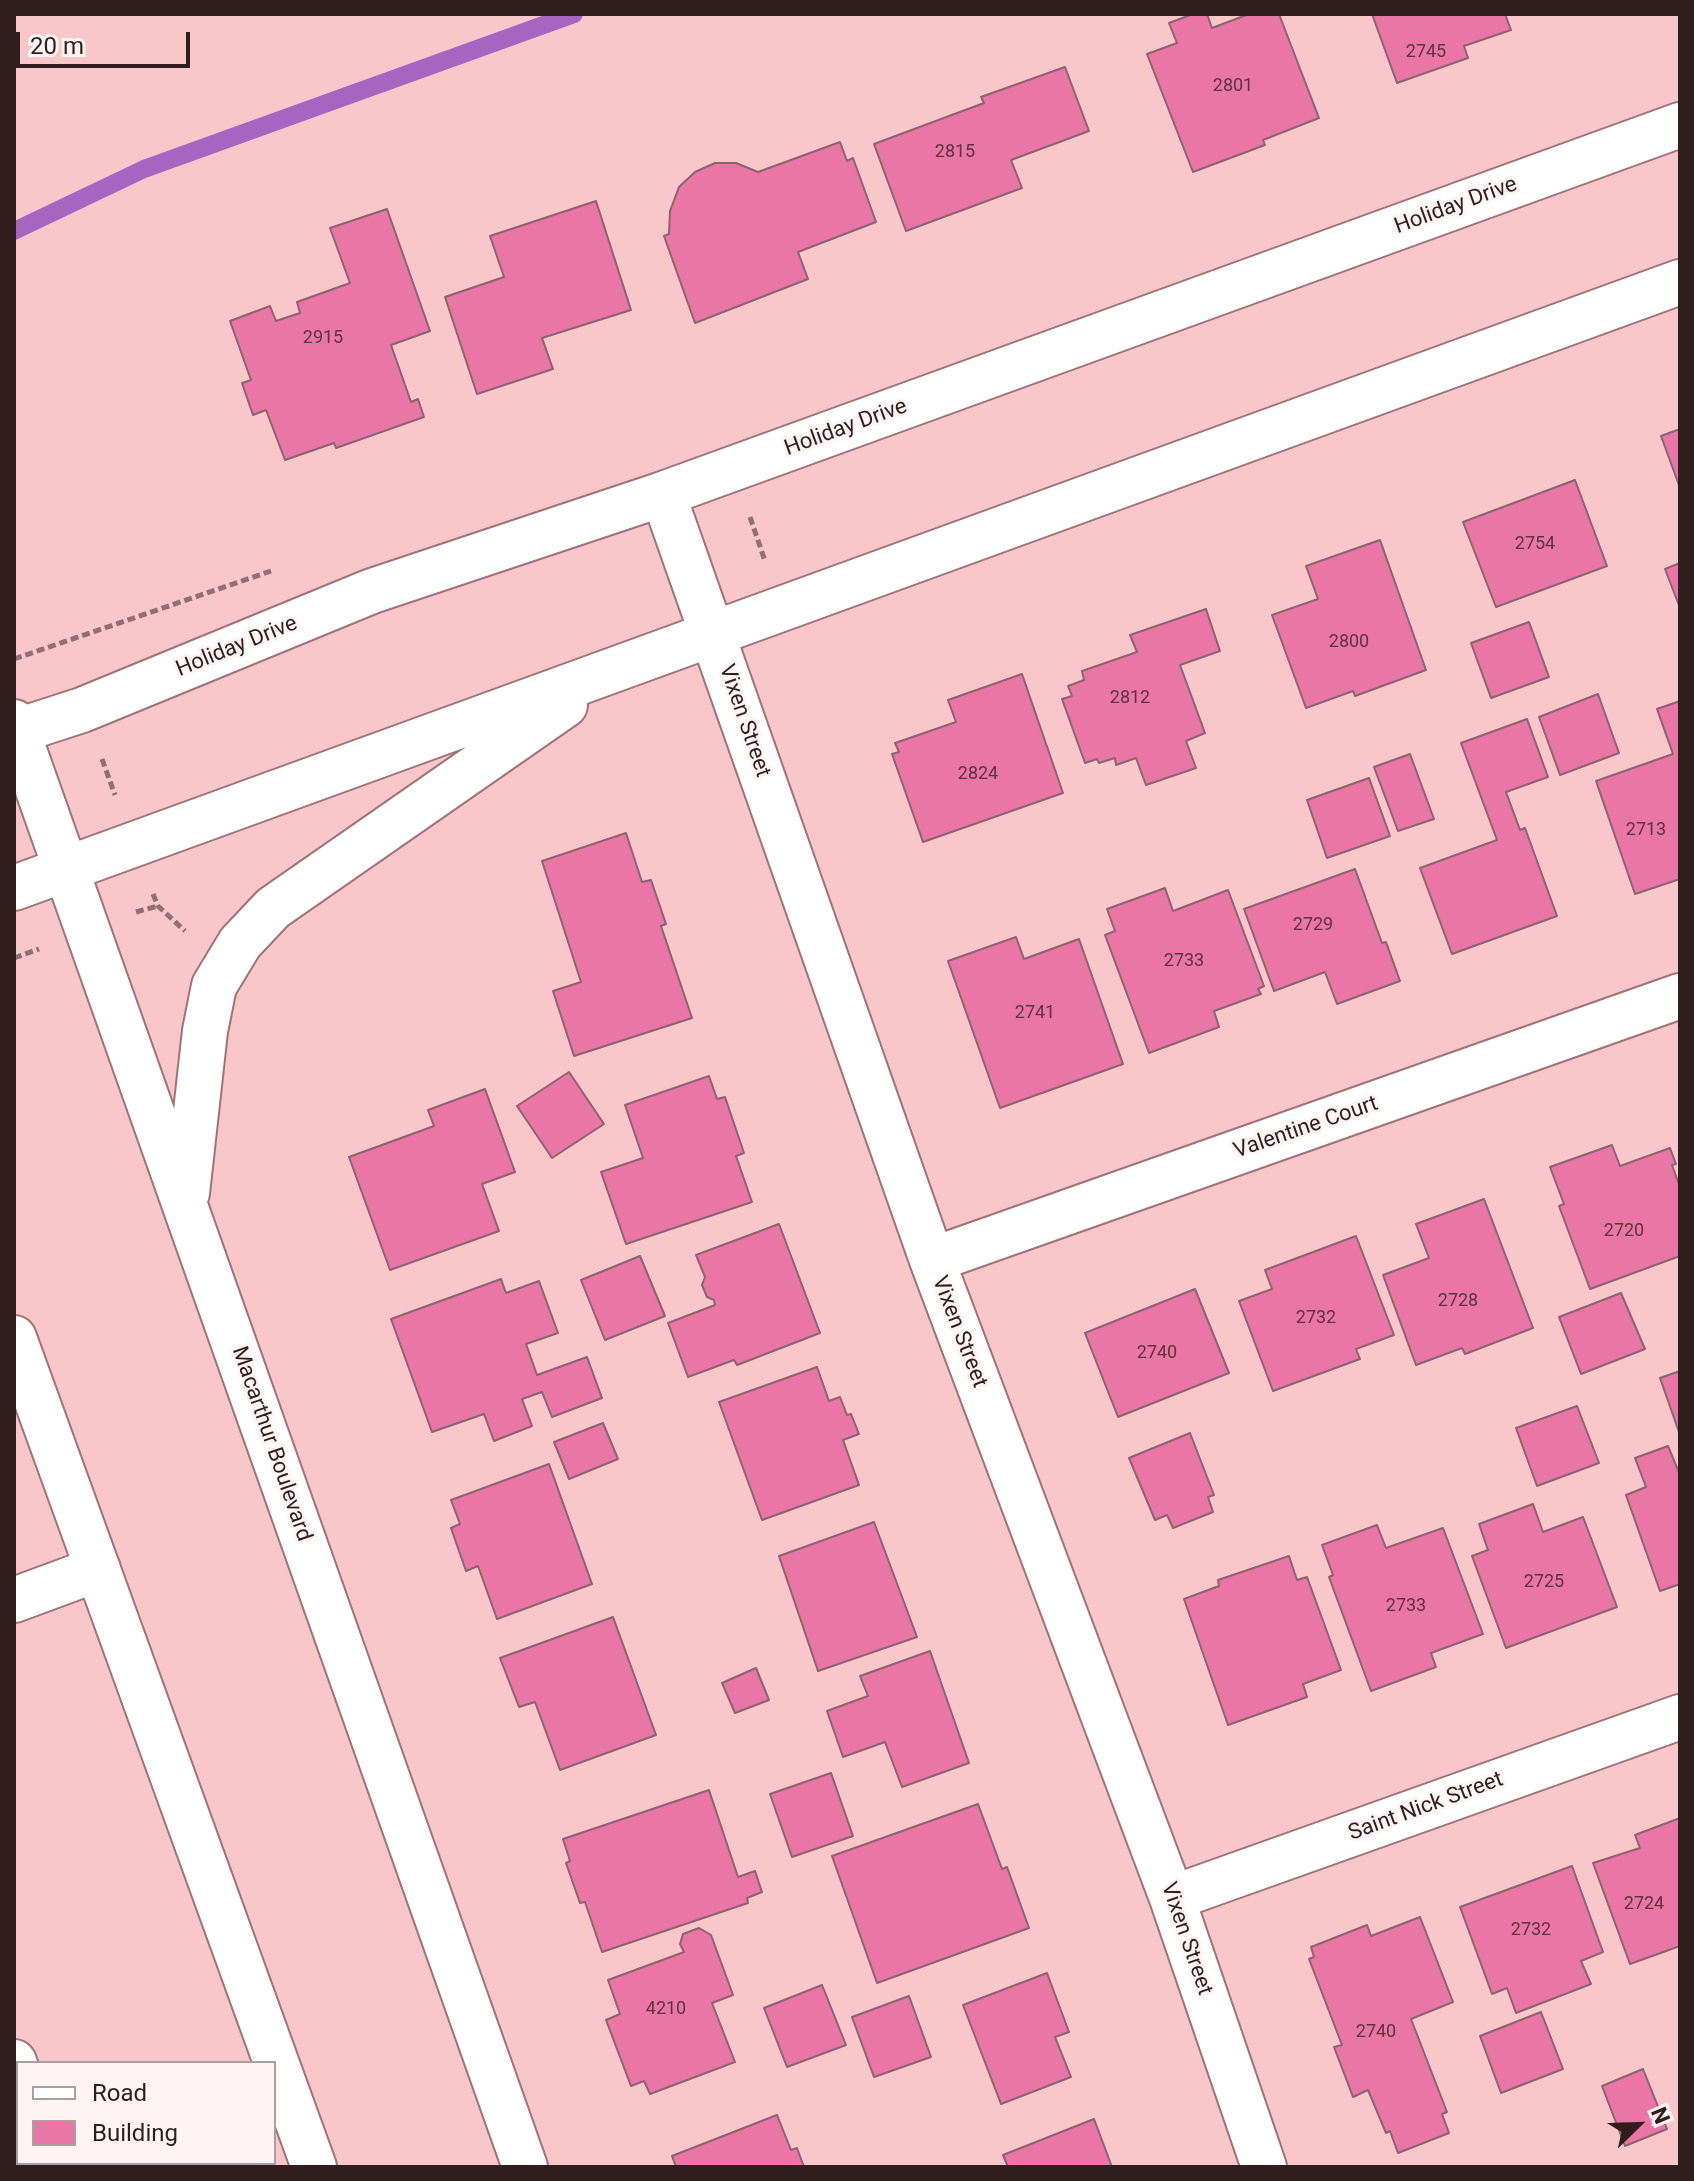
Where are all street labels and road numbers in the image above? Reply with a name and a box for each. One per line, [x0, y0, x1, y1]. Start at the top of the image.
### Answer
street label: Holiday Drive [1391, 172, 1521, 240]
street label: Holiday Drive [781, 394, 911, 462]
street label: Holiday Drive [173, 611, 301, 683]
street label: Vixen Street [712, 661, 776, 781]
street label: Valentine Court [1230, 1091, 1382, 1165]
street label: Vixen Street [926, 1272, 992, 1392]
street label: Macarthur Boulevard [225, 1343, 317, 1545]
street label: Saint Nick Street [1345, 1767, 1507, 1847]
street label: Vixen Street [1154, 1879, 1218, 1999]

